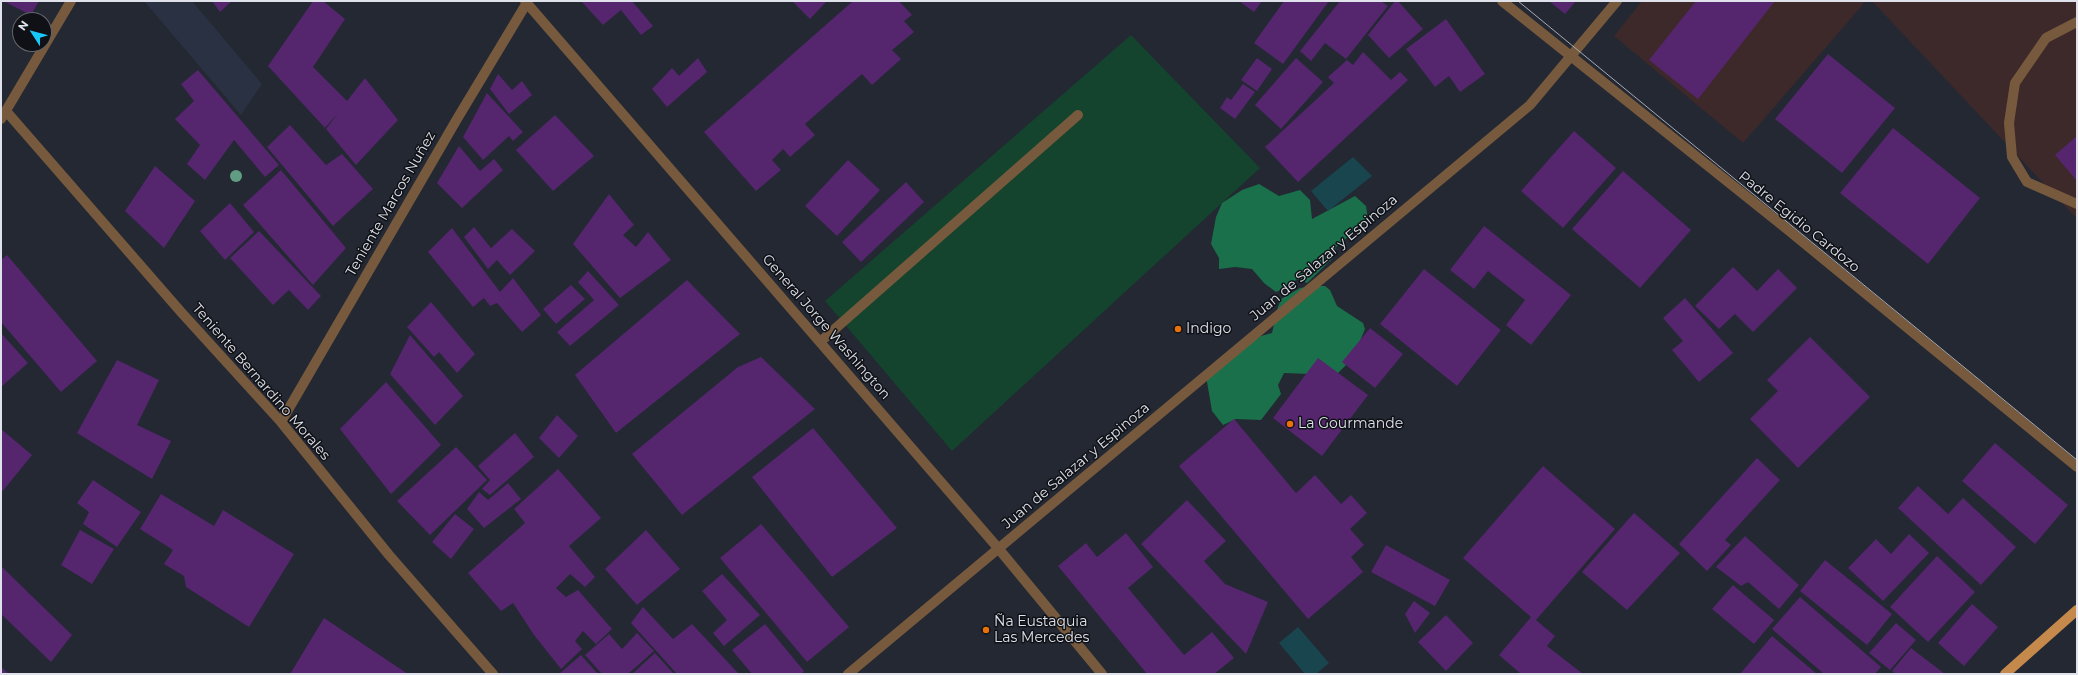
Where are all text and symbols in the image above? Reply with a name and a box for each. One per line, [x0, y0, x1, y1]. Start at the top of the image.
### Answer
north arrow [12, 12, 52, 52]
text: N [15, 18, 31, 33]
street label: Teniente Marcos Nuñez [343, 129, 439, 279]
street label: Padre Egidio Cardozo [1735, 168, 1863, 276]
street label: Juan de Salazar y Espinoza [1247, 191, 1401, 325]
street label: General Jorge Washington [758, 251, 894, 403]
street label: Teniente Bernardino Morales [188, 300, 334, 464]
place label: Indigo [1186, 321, 1231, 337]
marker: Indigo [1173, 324, 1183, 334]
street label: Juan de Salazar y Espinoza [999, 399, 1153, 533]
place label: La Gourmande [1298, 416, 1403, 432]
marker: La Gourmande [1285, 419, 1295, 429]
place label: Ña Eustaquia Las Mercedes [994, 614, 1089, 646]
marker: Ña Eustaquia Las Mercedes [981, 625, 991, 635]

